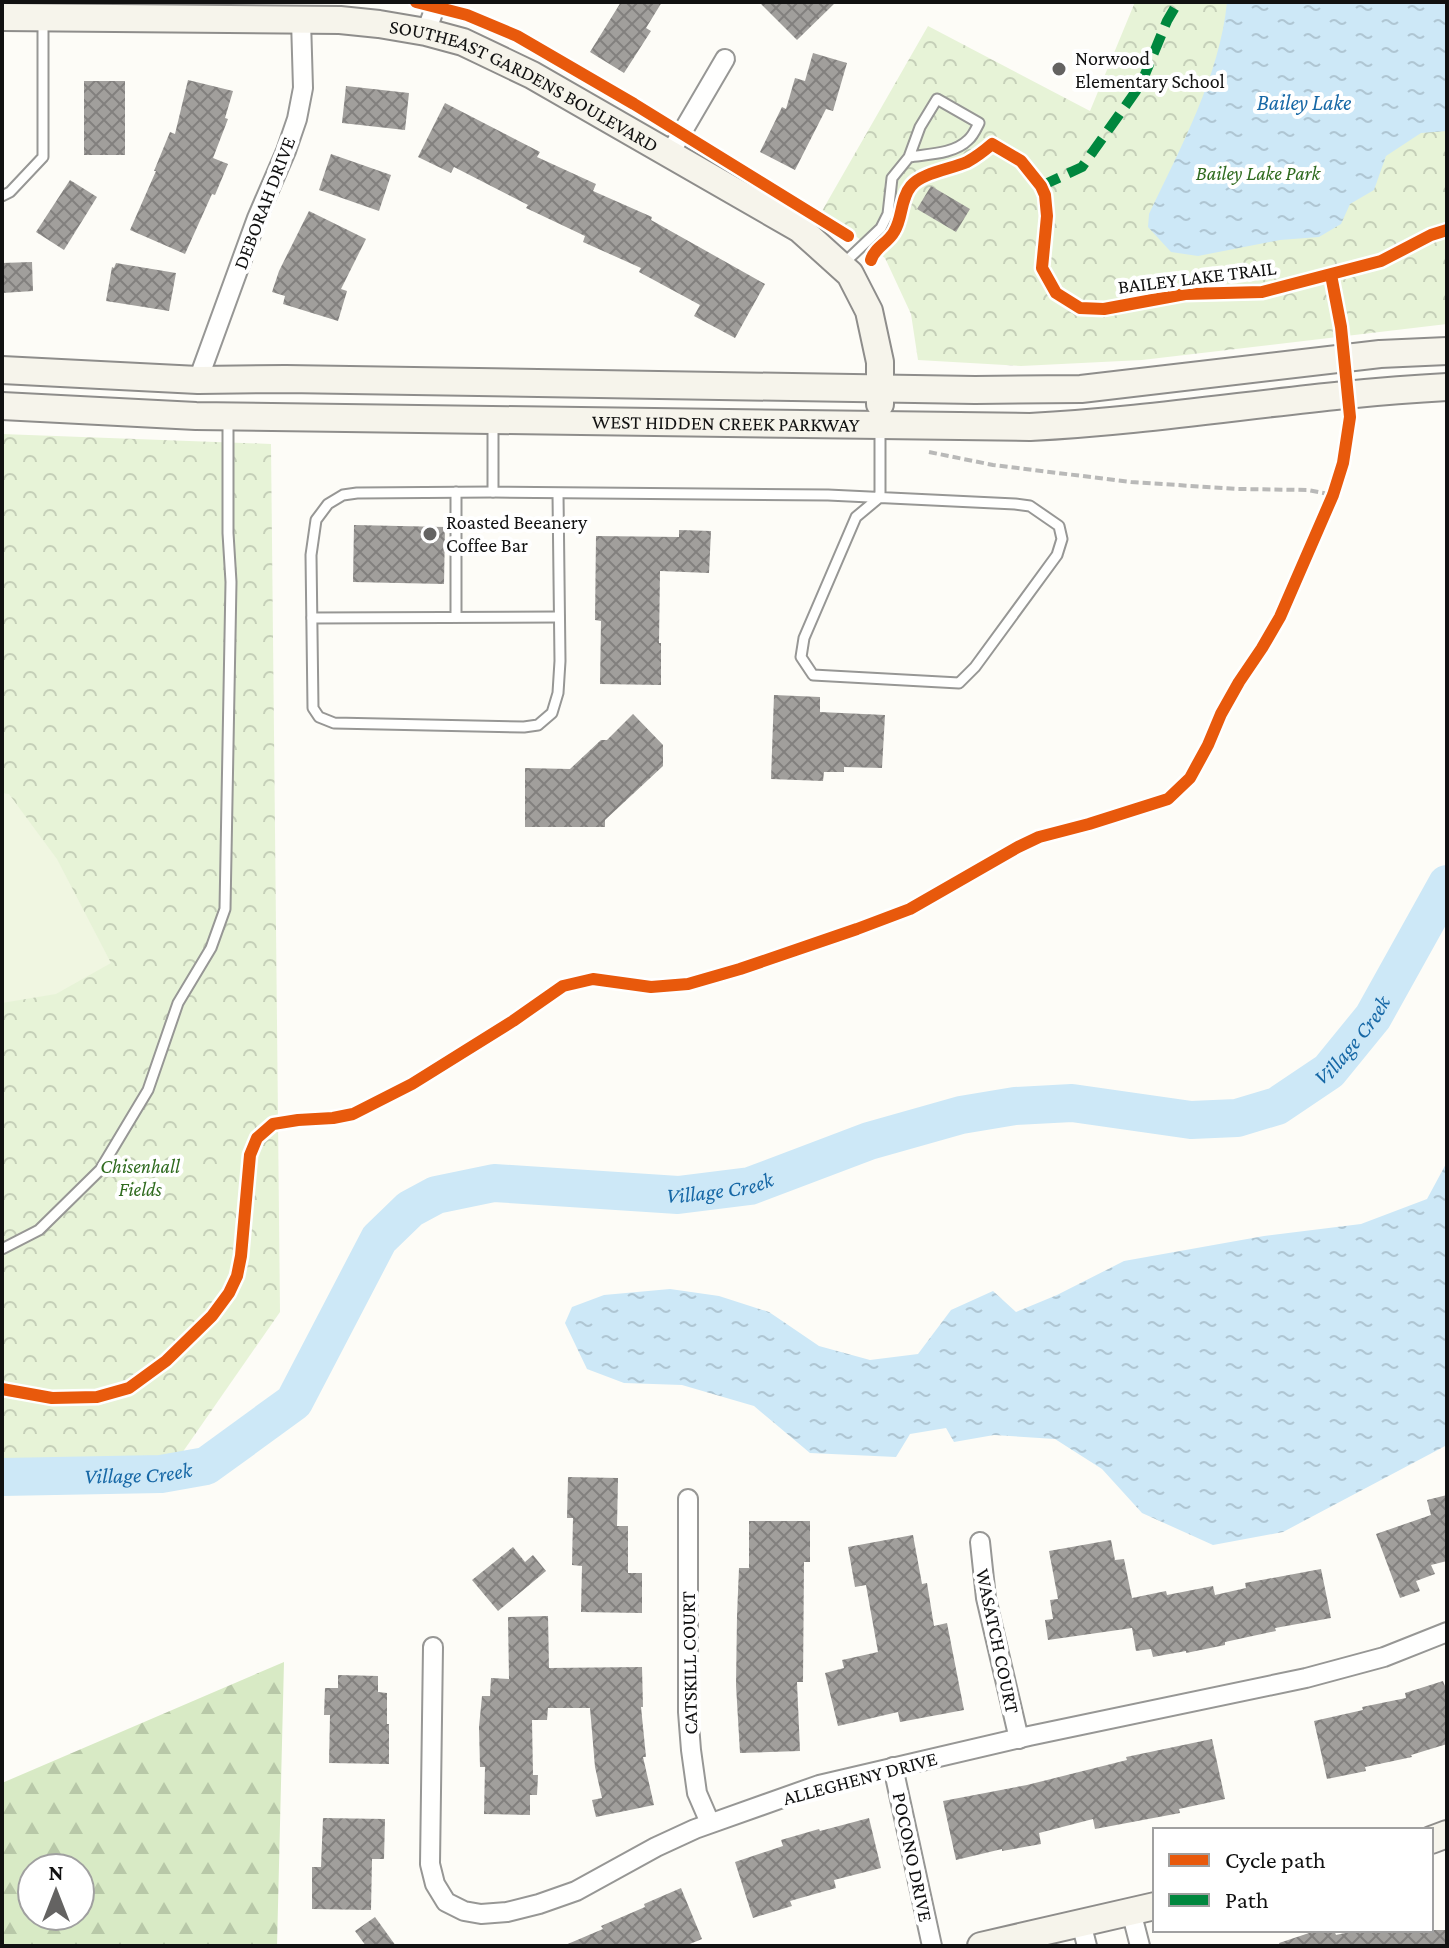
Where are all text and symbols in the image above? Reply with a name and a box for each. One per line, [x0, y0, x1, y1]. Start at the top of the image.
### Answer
street label: SOUTHEAST GARDENS BOULEVARD [388, 15, 662, 156]
place label: Norwood Elementary School [1075, 47, 1225, 93]
marker: Norwood Elementary School [1050, 60, 1068, 78]
water label: Bailey Lake [1257, 90, 1352, 115]
street label: DEBORAH DRIVE [229, 134, 299, 272]
park label: Bailey Lake Park [1196, 162, 1321, 185]
street label: BAILEY LAKE TRAIL [1117, 256, 1277, 298]
street label: WEST HIDDEN CREEK PARKWAY [592, 410, 860, 436]
place label: Roasted Beeanery Coffee Bar [446, 511, 588, 556]
marker: Roasted Beeanery Coffee Bar [421, 525, 439, 543]
water label: Village Creek [1309, 990, 1396, 1090]
park label: Chisenhall Fields [100, 1155, 181, 1200]
water label: Village Creek [666, 1166, 778, 1208]
water label: Village Creek [84, 1457, 195, 1488]
street label: WASATCH COURT [972, 1566, 1024, 1716]
street label: CATSKILL COURT [677, 1591, 701, 1735]
street label: ALLEGHENY DRIVE [780, 1747, 940, 1809]
street label: POCONO DRIVE [889, 1790, 937, 1924]
legend [1153, 1828, 1433, 1932]
text: Cycle path [1225, 1846, 1326, 1873]
north arrow [16, 1852, 96, 1932]
text: N [49, 1860, 64, 1885]
text: Path [1225, 1886, 1269, 1913]

